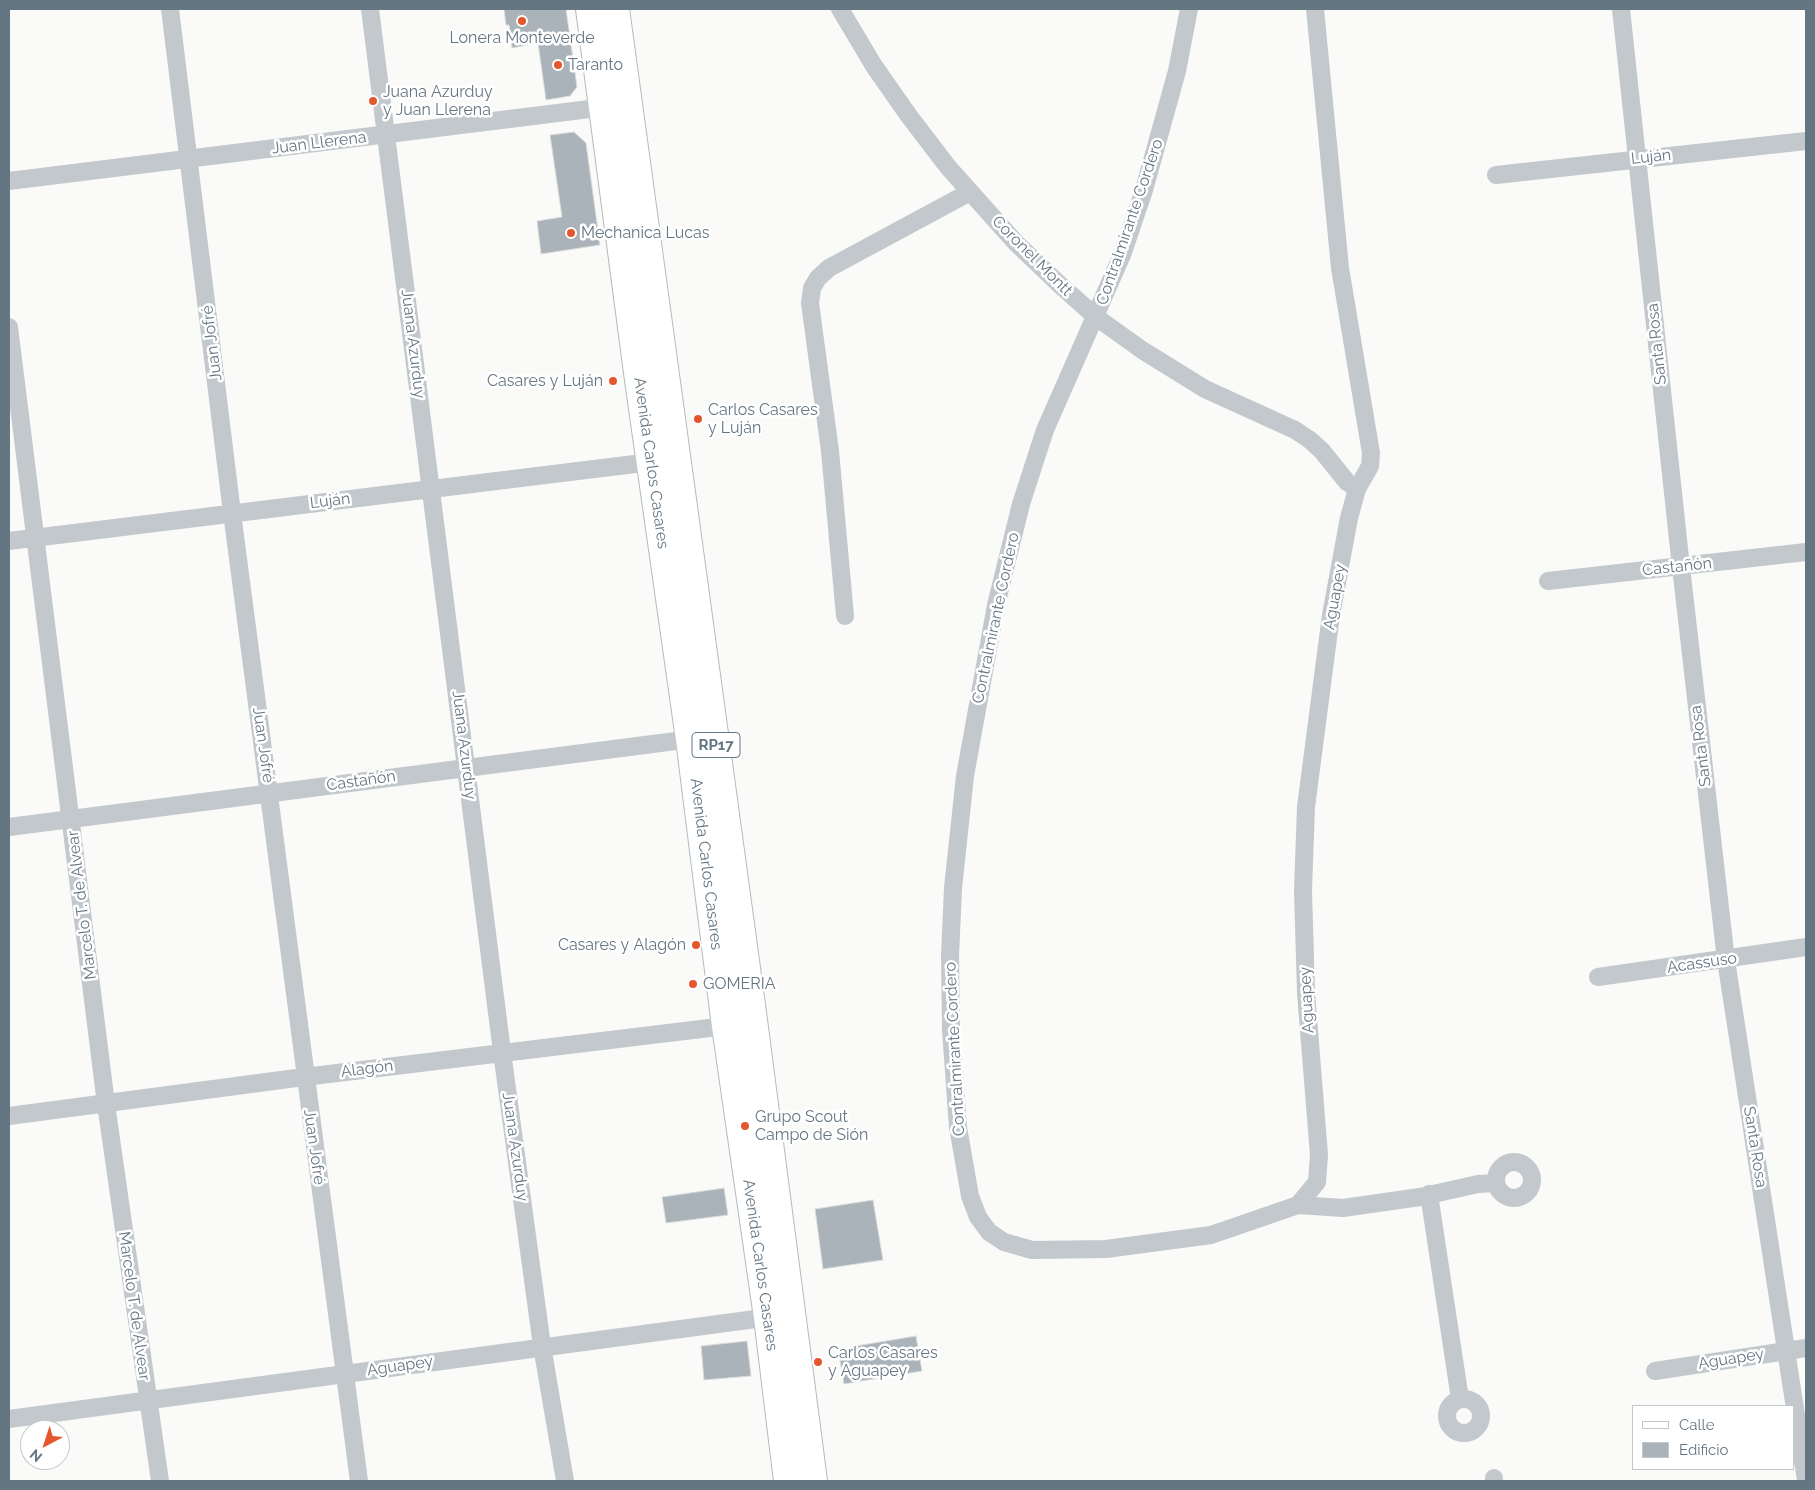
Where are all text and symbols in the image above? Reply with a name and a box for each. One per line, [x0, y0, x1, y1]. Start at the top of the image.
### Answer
marker: Lonera Monteverde [516, 15, 528, 27]
place label: Lonera Monteverde [449, 28, 595, 48]
place label: Taranto [568, 55, 623, 75]
marker: Taranto [552, 59, 564, 71]
place label: Juana Azurduy y Juan Llerena [383, 82, 493, 120]
marker: Juana Azurduy y Juan Llerena [367, 95, 379, 107]
street label: Juan Llerena [271, 128, 367, 158]
street label: Contralmirante Cordero [1093, 136, 1167, 308]
street label: Luján [1630, 145, 1672, 169]
street label: Coronel Montt [988, 212, 1076, 300]
place label: Mechanica Lucas [581, 223, 710, 243]
marker: Mechanica Lucas [565, 227, 577, 239]
street label: Juana Azurduy [397, 288, 429, 400]
street label: Santa Rosa [1643, 302, 1671, 386]
street label: Juan Jofré [198, 304, 226, 382]
place label: Casares y Luján [487, 371, 603, 391]
marker: Casares y Luján [607, 375, 619, 387]
street label: Avenida Carlos Casares [629, 376, 673, 550]
place label: Carlos Casares y Luján [708, 400, 818, 438]
marker: Carlos Casares y Luján [692, 413, 704, 425]
street label: Luján [309, 489, 351, 513]
street label: Contralmirante Cordero [968, 531, 1024, 705]
street label: Castañón [1641, 554, 1713, 580]
street label: Aguapey [1320, 563, 1350, 631]
street label: Juana Azurduy [448, 689, 480, 801]
street label: Santa Rosa [1686, 704, 1716, 788]
street label: Juan Jofré [248, 706, 278, 784]
road number: RP17 [692, 732, 740, 758]
street label: Castañón [325, 767, 397, 795]
street label: Avenida Carlos Casares [686, 777, 726, 951]
street label: Marcelo T. de Alvear [63, 829, 101, 981]
place label: Casares y Alagón [558, 935, 686, 955]
marker: Casares y Alagón [690, 939, 702, 951]
street label: Acassuso [1666, 949, 1738, 977]
street label: Contralmirante Cordero [941, 961, 969, 1137]
street label: Aguapey [1296, 966, 1318, 1034]
place label: GOMERIA [703, 974, 775, 994]
marker: GOMERIA [687, 978, 699, 990]
street label: Alagón [340, 1056, 394, 1082]
street label: Juana Azurduy [498, 1091, 532, 1203]
street label: Santa Rosa [1739, 1105, 1771, 1189]
place label: Grupo Scout Campo de Sión [755, 1107, 868, 1145]
street label: Juan Jofré [299, 1108, 329, 1186]
marker: Grupo Scout Campo de Sión [739, 1120, 751, 1132]
street label: Avenida Carlos Casares [738, 1178, 782, 1352]
street label: Marcelo T. de Alvear [114, 1230, 154, 1382]
place label: Carlos Casares y Aguapey [828, 1343, 938, 1381]
street label: Aguapey [1697, 1344, 1765, 1374]
street label: Aguapey [366, 1352, 434, 1380]
marker: Carlos Casares y Aguapey [812, 1356, 824, 1368]
legend [1632, 1405, 1795, 1470]
text: Calle [1679, 1416, 1714, 1434]
north arrow [20, 1420, 70, 1470]
text: Edificio [1679, 1441, 1729, 1459]
text: N [27, 1446, 45, 1465]

